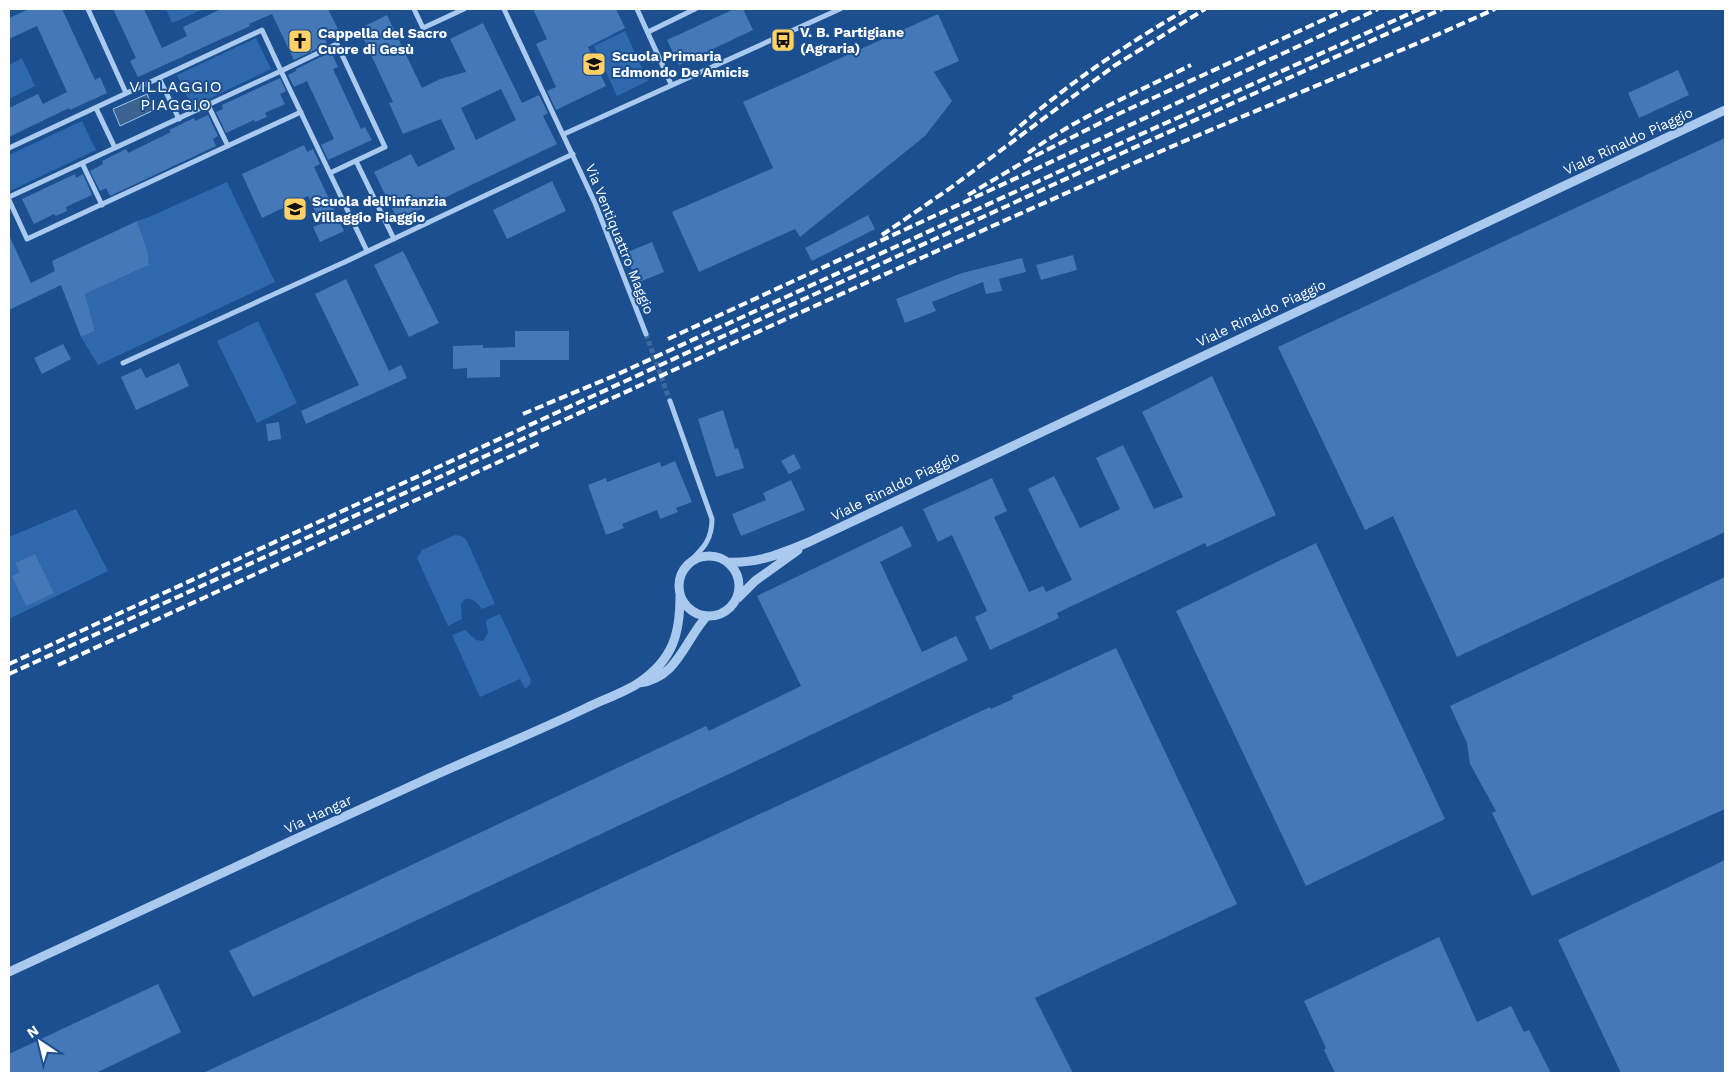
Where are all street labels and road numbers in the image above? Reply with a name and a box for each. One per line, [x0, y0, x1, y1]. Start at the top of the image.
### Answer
street label: Viale Rinaldo Piaggio [1561, 104, 1695, 178]
street label: Via Ventiquattro Maggio [582, 161, 658, 317]
street label: Viale Rinaldo Piaggio [1194, 276, 1328, 350]
street label: Viale Rinaldo Piaggio [828, 448, 962, 524]
street label: Via Hangar [282, 791, 355, 837]

